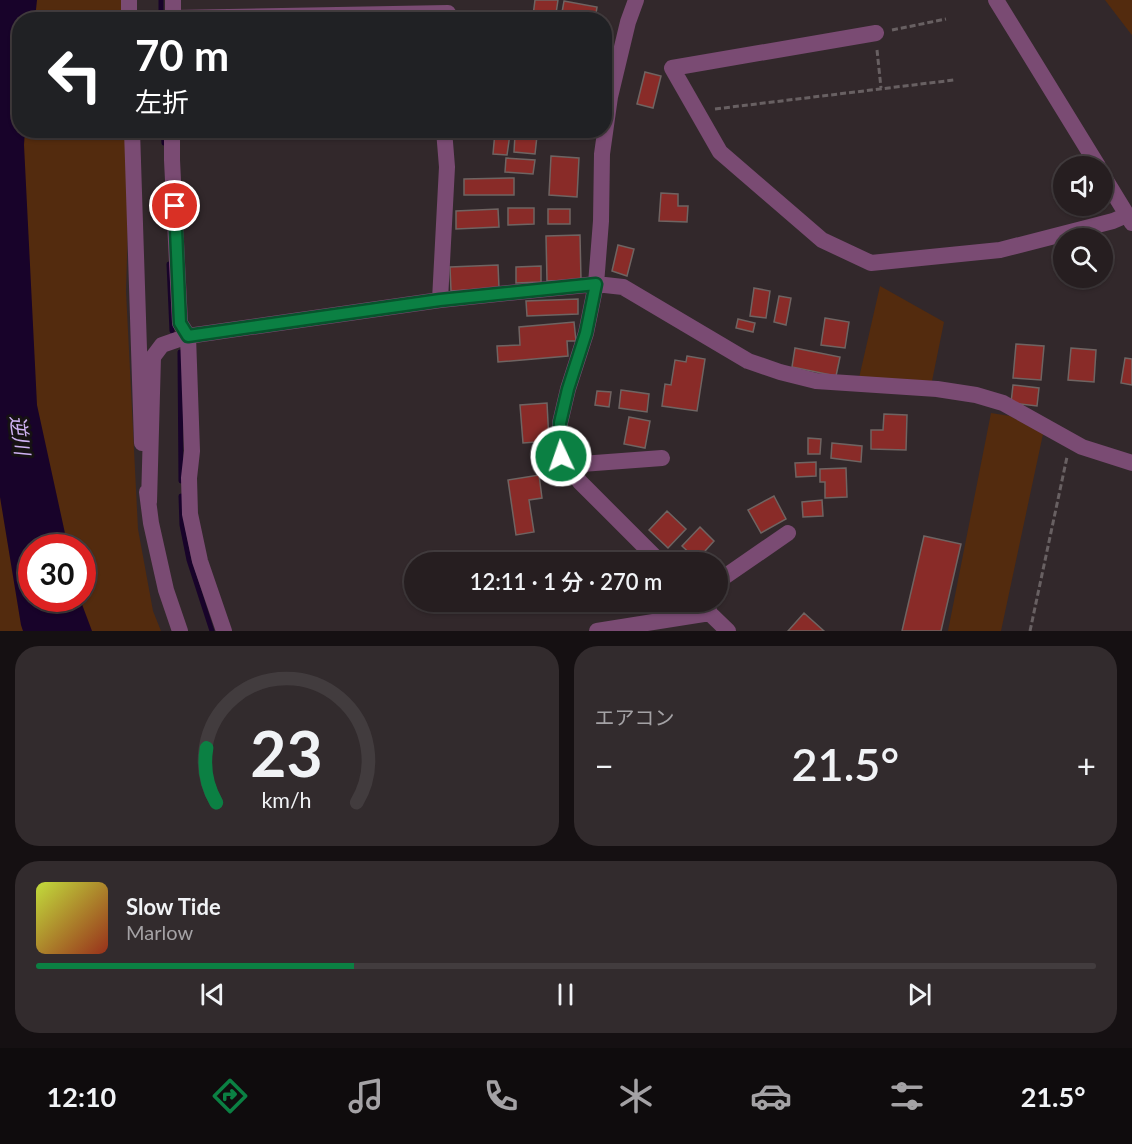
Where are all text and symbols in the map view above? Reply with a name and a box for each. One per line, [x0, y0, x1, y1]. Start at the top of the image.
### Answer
text: 70 m [135, 30, 229, 80]
icon: left [36, 36, 114, 114]
text: 左折 [135, 85, 189, 118]
map controls [1053, 156, 1113, 288]
button: sound [1053, 156, 1113, 216]
pin [149, 180, 200, 231]
icon: arrive [158, 189, 191, 222]
button: search [1053, 228, 1113, 288]
water label: 逆川 [6, 414, 36, 458]
position arrow [529, 424, 593, 488]
speed limit sign: 30 [18, 534, 96, 612]
text: 12:11 · 1 分 · 270 m [470, 568, 662, 595]
text: エアコン [595, 705, 675, 729]
text: 23 [251, 715, 323, 790]
text: 21.5° [791, 737, 899, 791]
text: − [595, 745, 614, 785]
text: + [1077, 745, 1096, 785]
text: km/h [262, 787, 312, 813]
text: Slow Tide [126, 893, 221, 920]
text: Marlow [126, 920, 193, 944]
icon: previous [196, 978, 229, 1011]
icon: pause [549, 978, 582, 1011]
icon: next [903, 978, 936, 1011]
icon: directions [209, 1075, 251, 1117]
icon: music [345, 1075, 387, 1117]
icon: phone [480, 1075, 522, 1117]
icon: climate [615, 1075, 657, 1117]
icon: car [750, 1075, 792, 1117]
icon: filters [886, 1075, 928, 1117]
text: 12:10 [47, 1080, 116, 1113]
text: 21.5° [1021, 1080, 1085, 1113]

